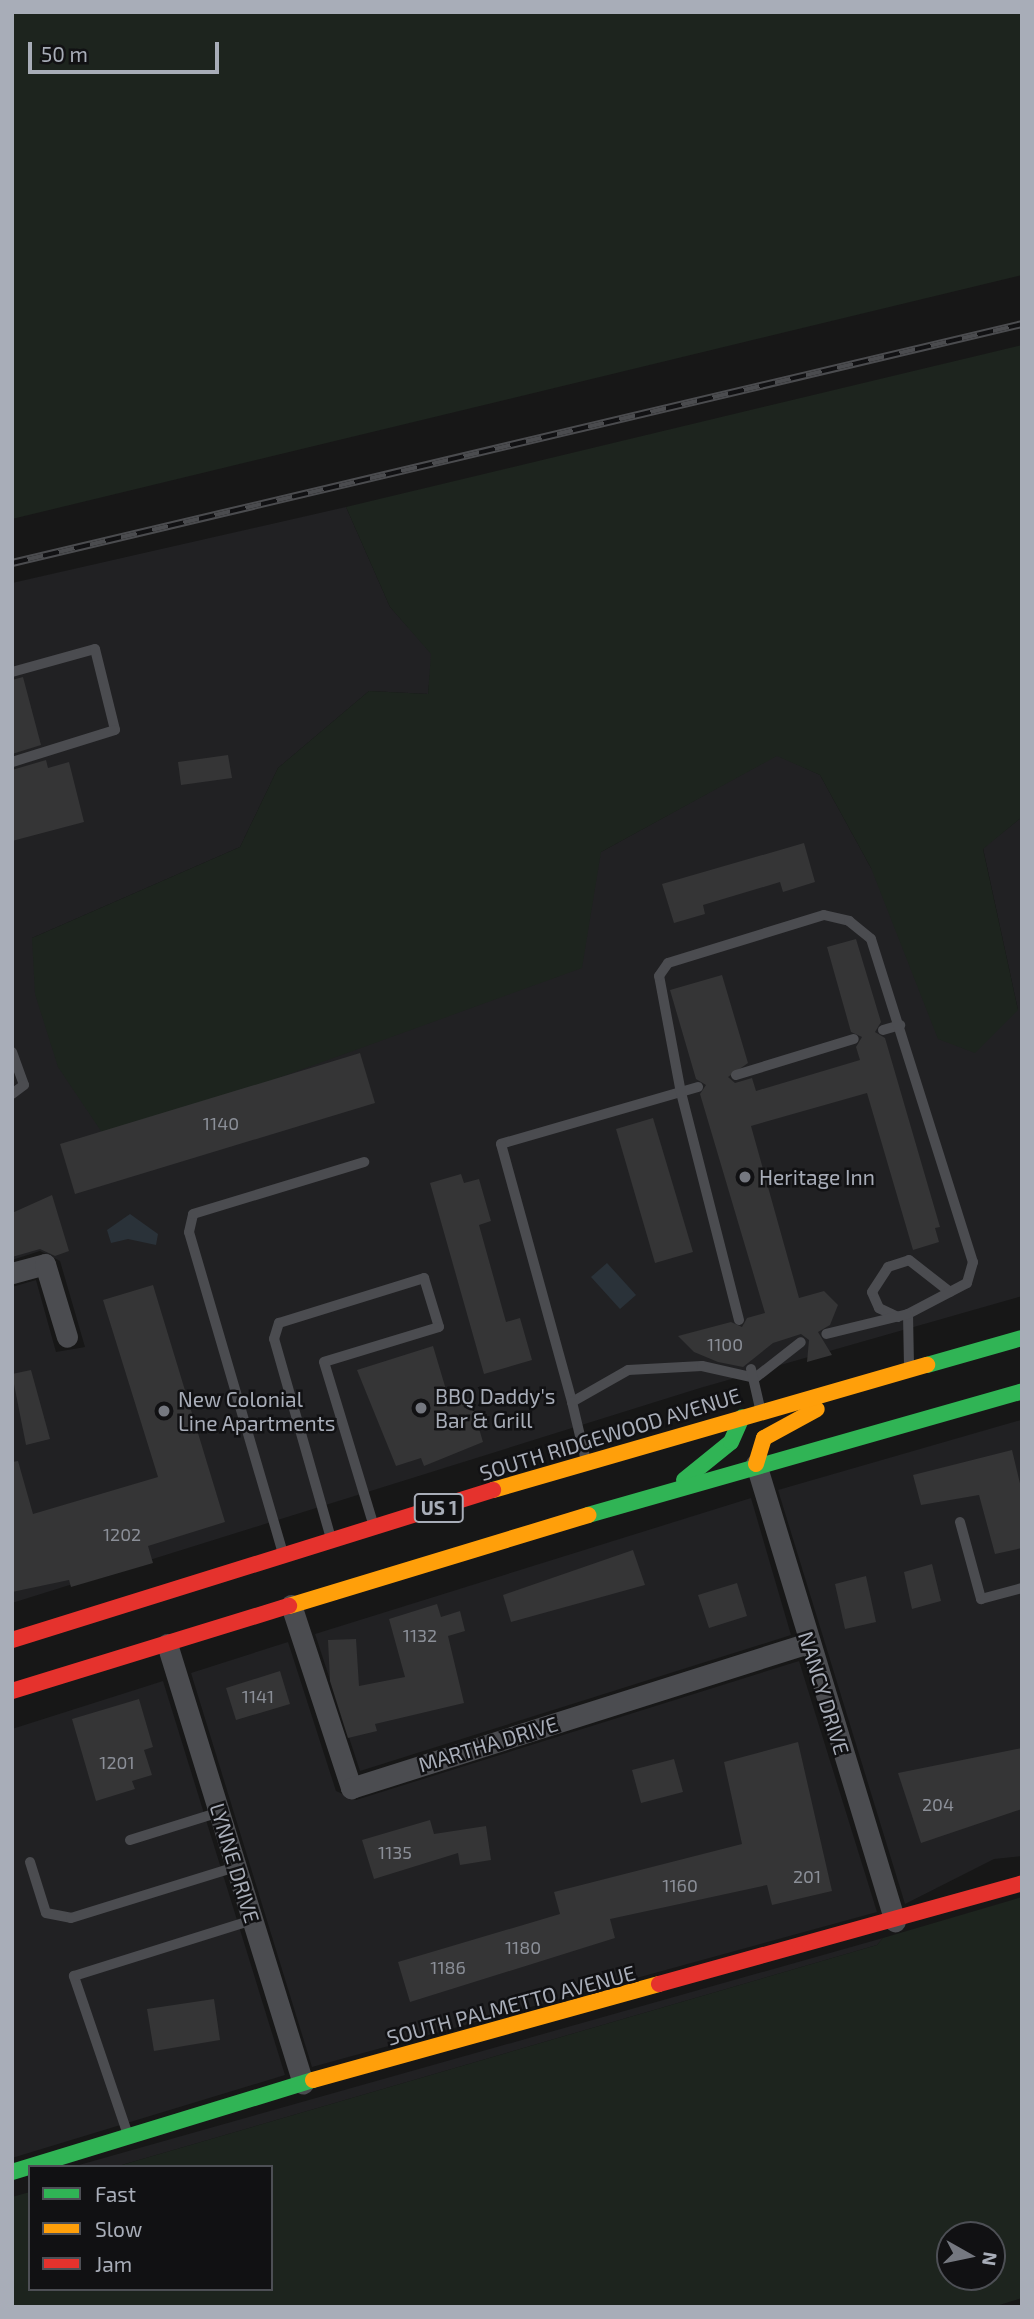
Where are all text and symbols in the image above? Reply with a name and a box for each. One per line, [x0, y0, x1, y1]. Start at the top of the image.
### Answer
scale bar [32, 28, 222, 72]
text: 50 m [41, 41, 88, 66]
house number: 1140 [203, 1112, 239, 1134]
place label: Heritage Inn [759, 1164, 875, 1190]
marker: Heritage Inn [737, 1169, 753, 1185]
house number: 1100 [707, 1333, 743, 1355]
street label: SOUTH RIDGEWOOD AVENUE [476, 1382, 744, 1486]
place label: BBQ Daddy's Bar & Grill [435, 1383, 555, 1433]
place label: New Colonial Line Apartments [178, 1386, 336, 1436]
marker: BBQ Daddy's Bar & Grill [413, 1400, 429, 1416]
marker: New Colonial Line Apartments [156, 1403, 172, 1419]
road number: US 1 [413, 1492, 465, 1524]
house number: 1202 [103, 1523, 141, 1545]
house number: 1132 [403, 1624, 437, 1646]
street label: NANCY DRIVE [793, 1628, 855, 1758]
house number: 1141 [242, 1685, 274, 1707]
street label: MARTHA DRIVE [415, 1711, 561, 1777]
house number: 1201 [99, 1751, 135, 1773]
house number: 204 [922, 1793, 954, 1815]
street label: LYNNE DRIVE [205, 1800, 265, 1926]
house number: 1135 [378, 1841, 412, 1863]
house number: 201 [793, 1865, 821, 1887]
house number: 1160 [662, 1874, 698, 1896]
house number: 1180 [505, 1936, 541, 1958]
house number: 1186 [430, 1956, 466, 1978]
street label: SOUTH PALMETTO AVENUE [384, 1960, 638, 2050]
legend [28, 2165, 273, 2291]
text: Fast [95, 2181, 136, 2206]
text: Slow [95, 2216, 142, 2241]
north arrow [936, 2221, 1006, 2291]
text: N [978, 2250, 1003, 2268]
text: Jam [95, 2251, 132, 2276]

